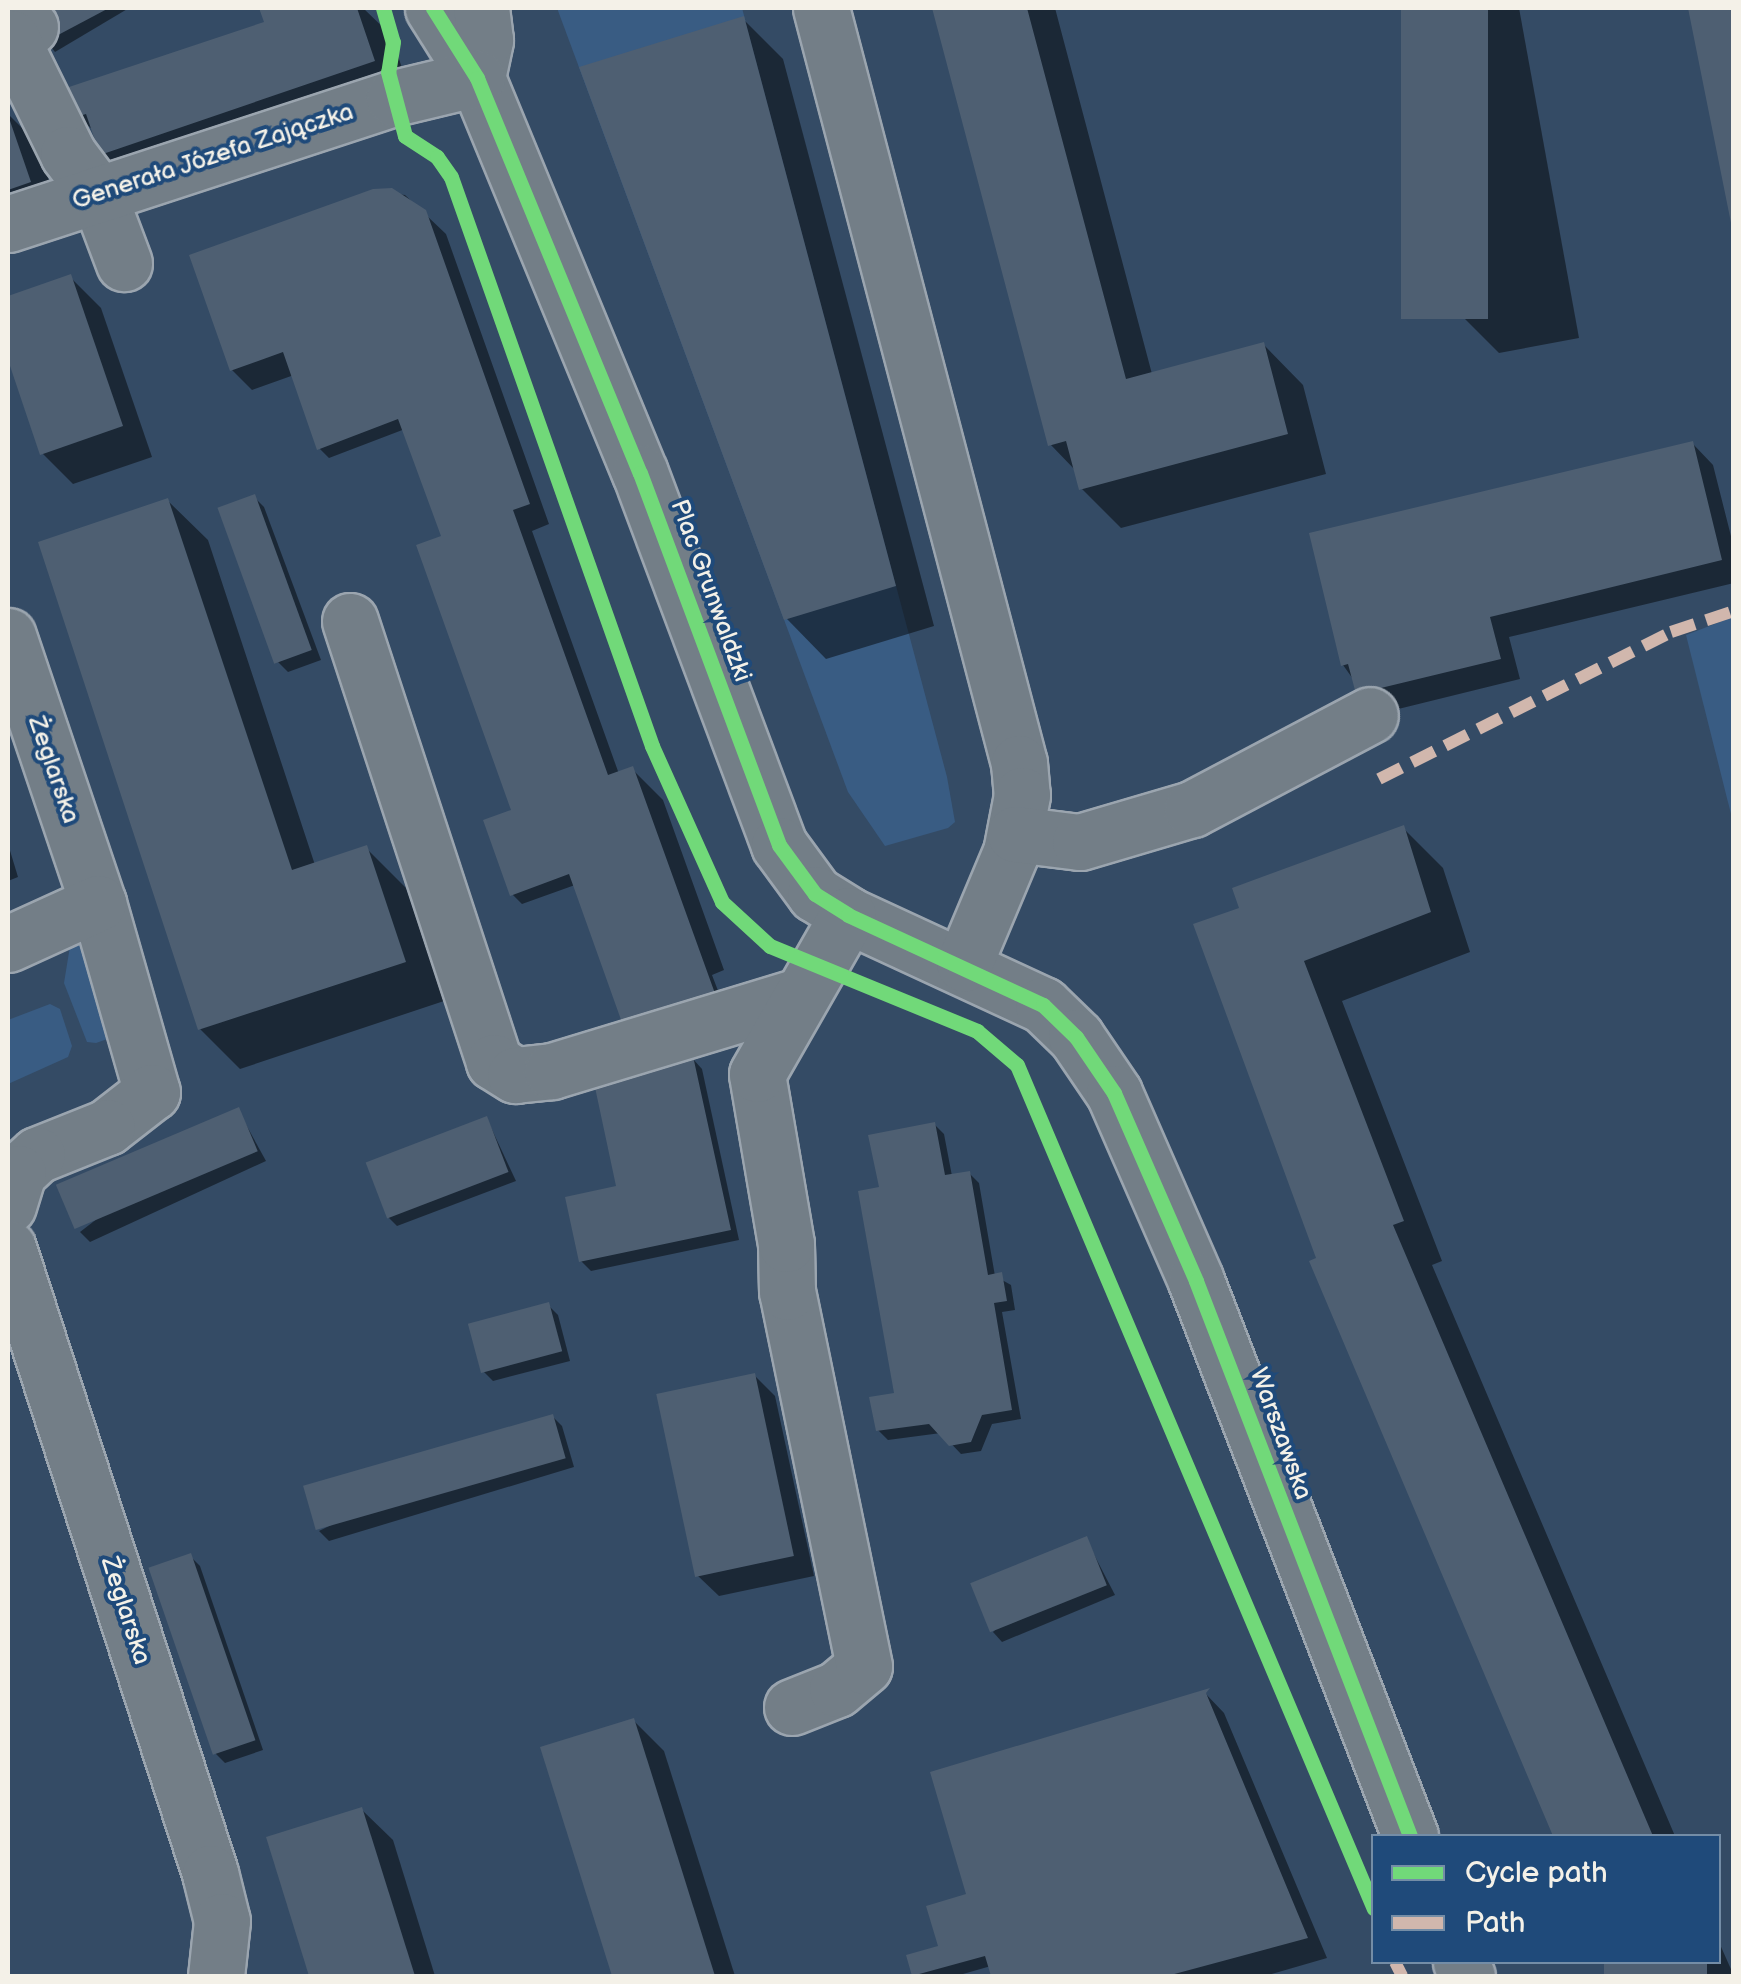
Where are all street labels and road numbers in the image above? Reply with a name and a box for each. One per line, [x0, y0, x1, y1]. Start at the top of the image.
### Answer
street label: Generała Józefa Zajączka [68, 97, 358, 217]
street label: Plac Grunwaldzki [663, 496, 757, 686]
street label: Żeglarska [21, 712, 85, 828]
street label: Warszawska [1242, 1364, 1318, 1504]
street label: Żeglarska [94, 1553, 156, 1669]

